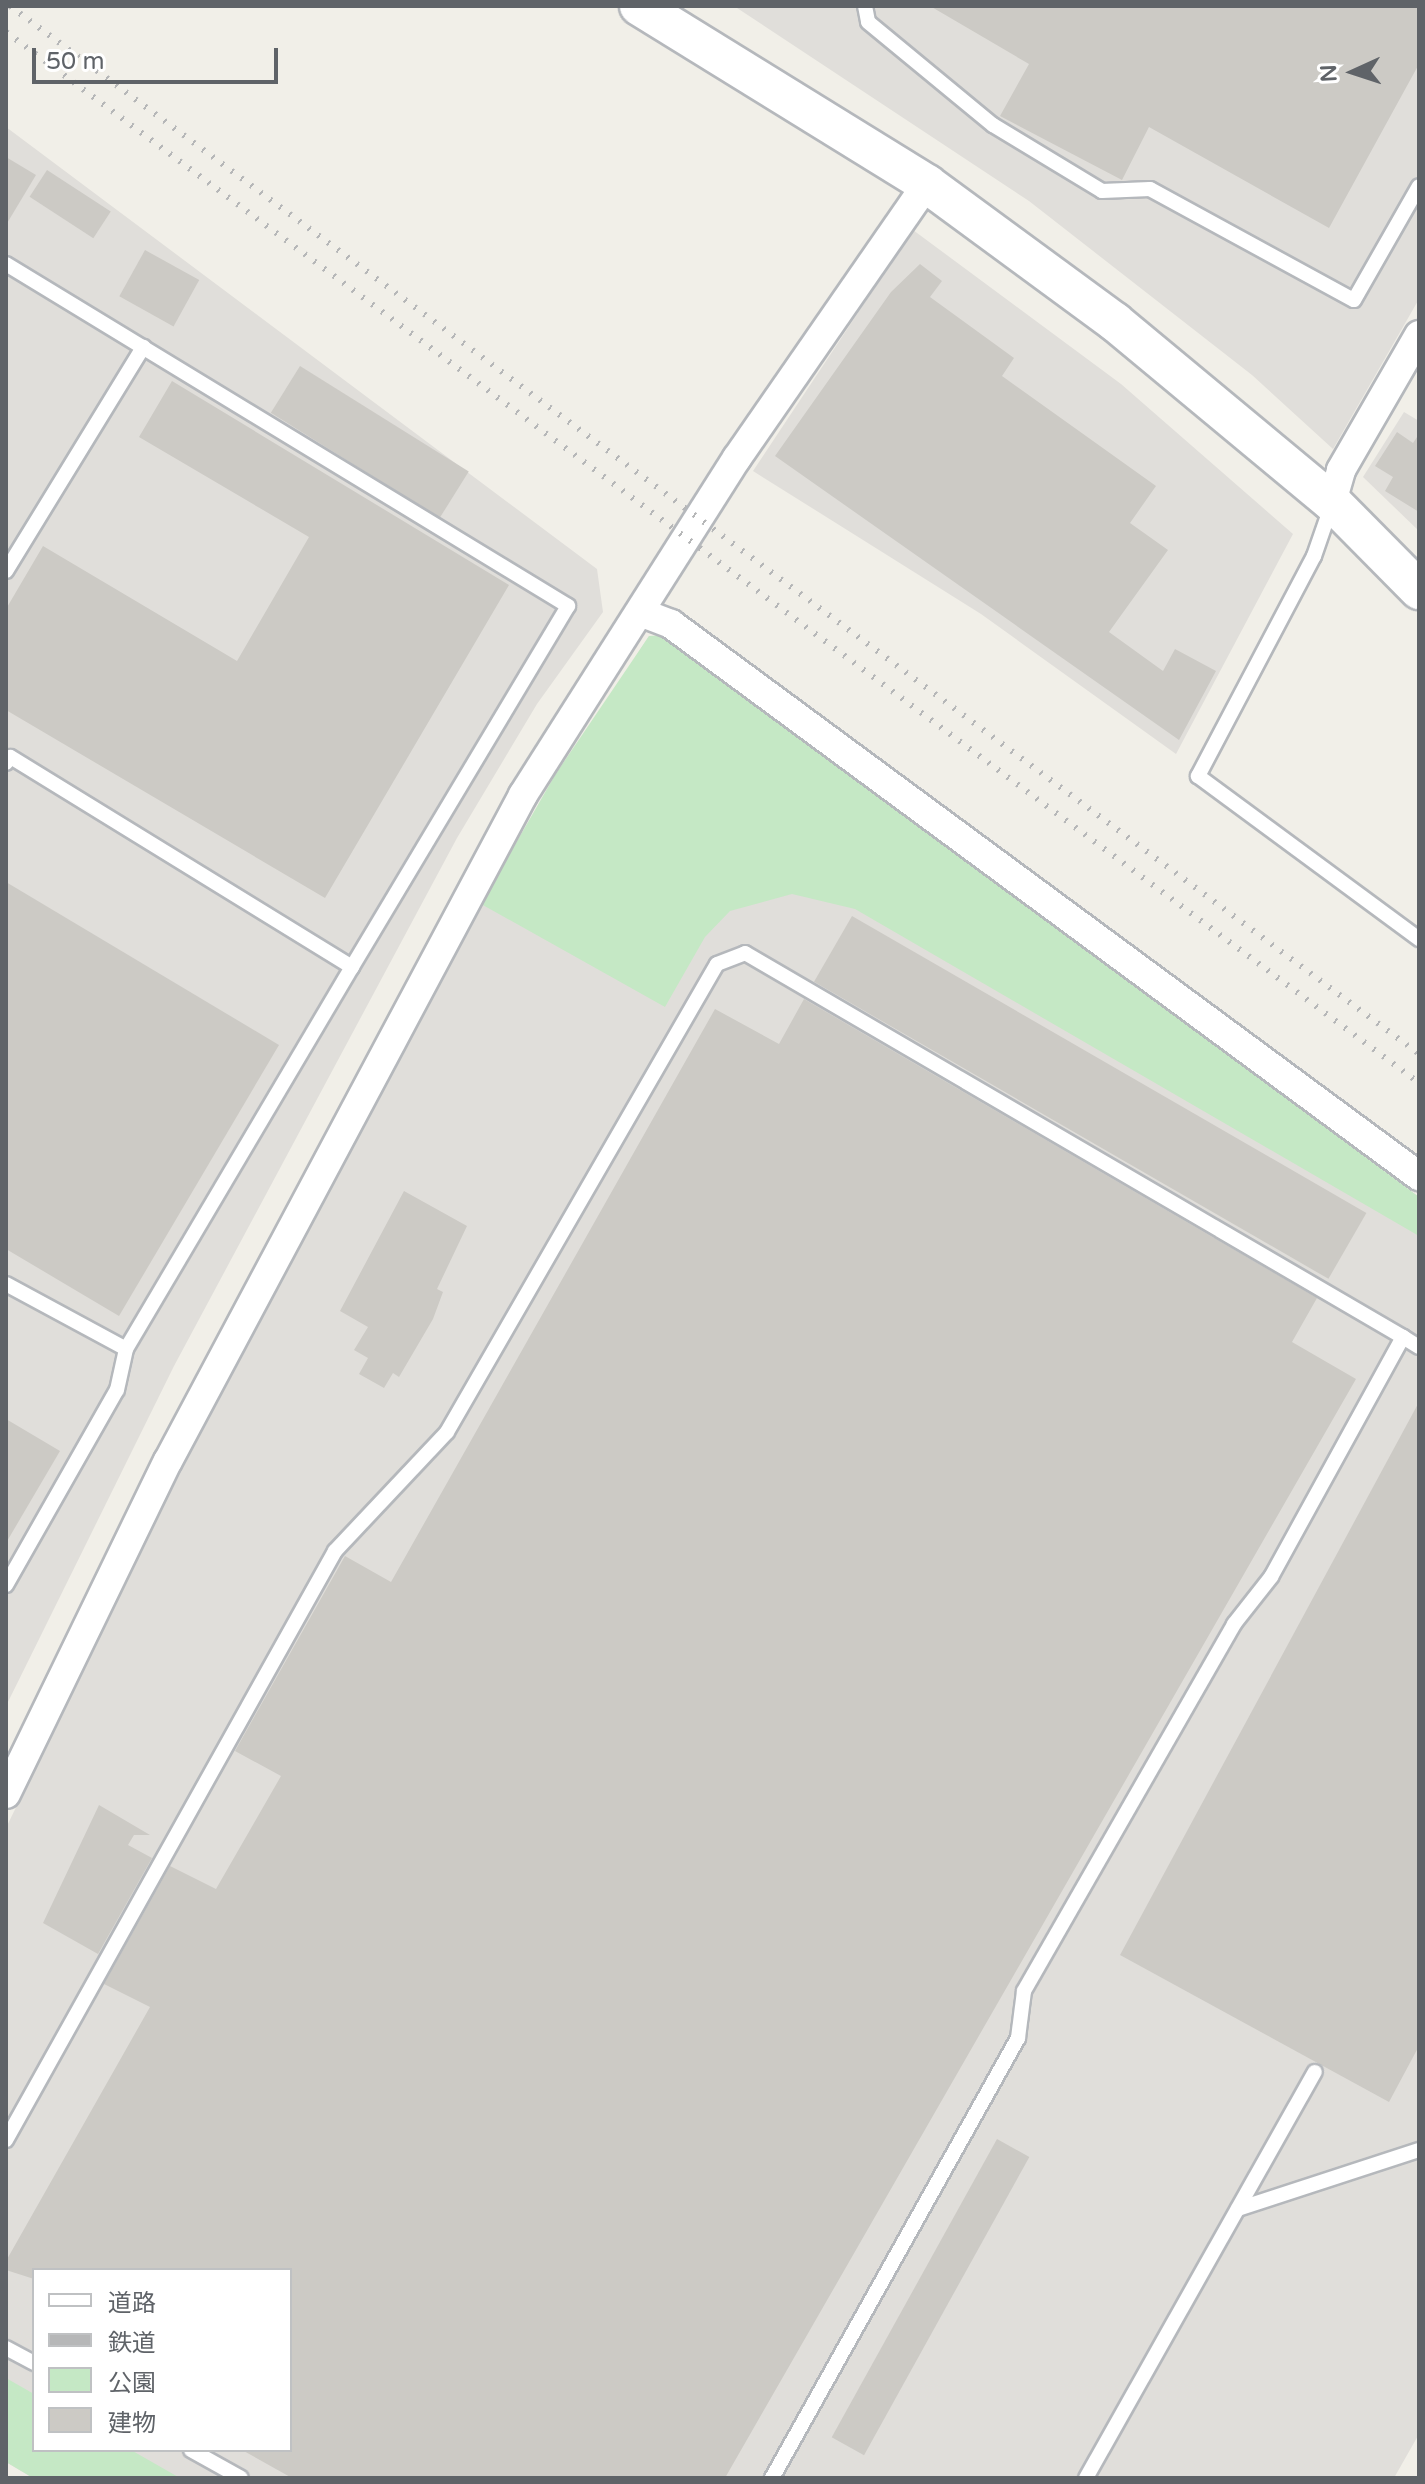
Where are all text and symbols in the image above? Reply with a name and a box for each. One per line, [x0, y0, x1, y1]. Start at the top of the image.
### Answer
scale bar [36, 32, 282, 82]
north arrow [1313, 32, 1393, 112]
text: 50 m [46, 47, 104, 76]
text: N [1316, 64, 1342, 83]
legend [32, 2268, 292, 2452]
text: 道路 [108, 2289, 156, 2318]
text: 鉄道 [108, 2329, 156, 2358]
text: 公園 [108, 2369, 156, 2398]
text: 建物 [108, 2409, 156, 2438]

